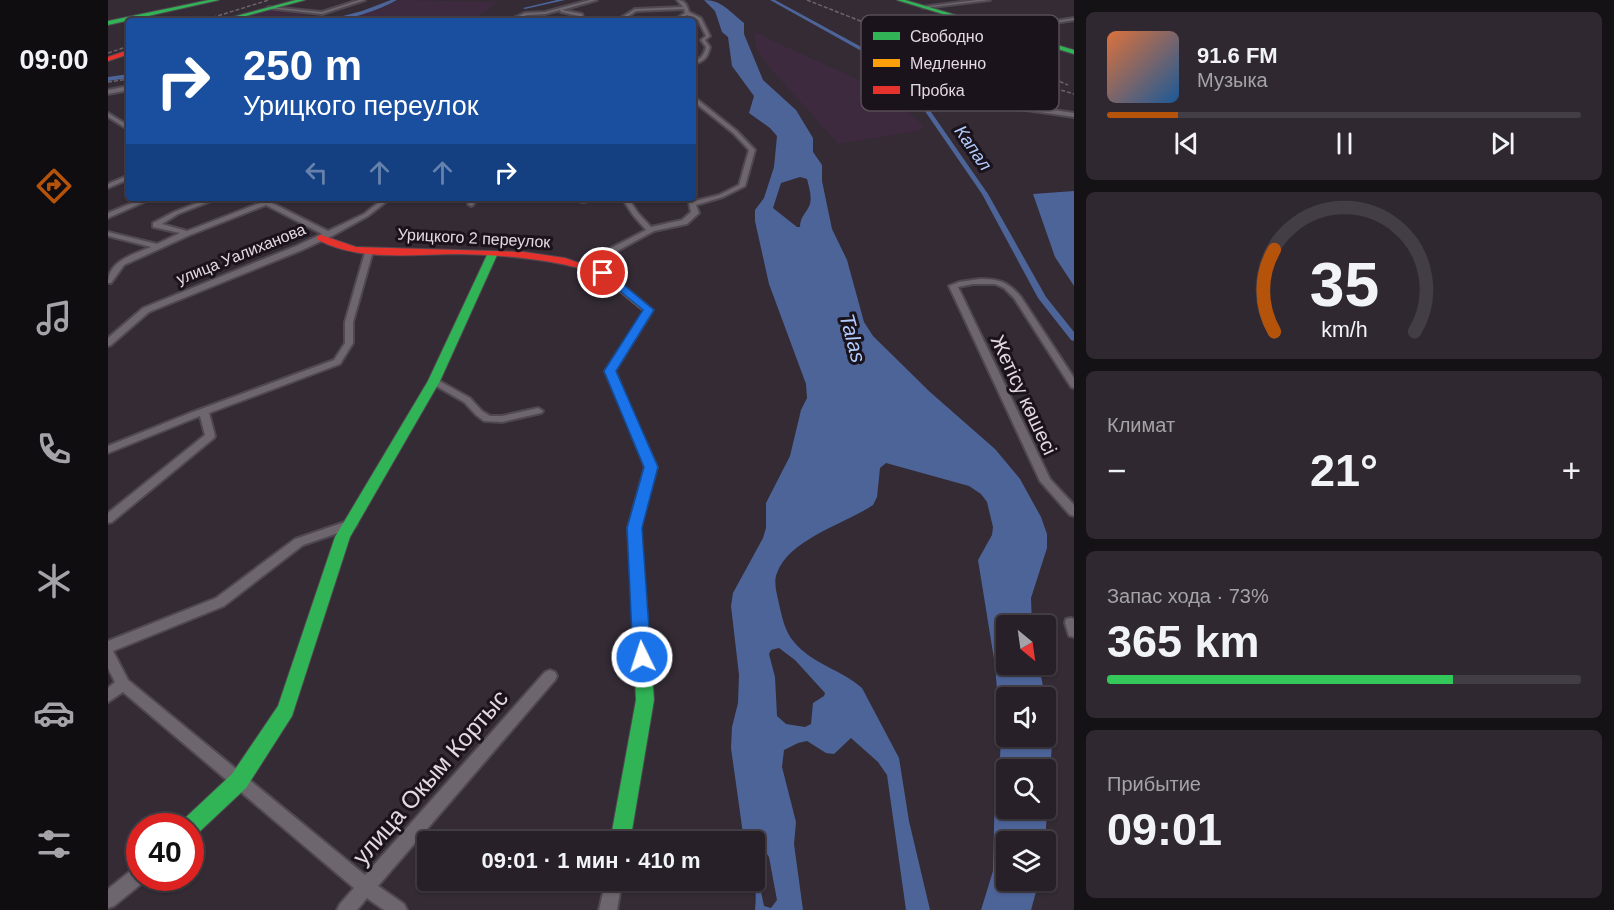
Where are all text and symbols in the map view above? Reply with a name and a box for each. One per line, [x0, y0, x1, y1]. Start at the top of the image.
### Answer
legend [861, 15, 1059, 111]
text: Свободно [910, 28, 984, 45]
icon: right [144, 42, 222, 120]
text: 250 m [243, 42, 362, 89]
text: 91.6 FM [1197, 43, 1278, 68]
text: 09:00 [19, 45, 89, 75]
text: Медленно [910, 55, 986, 72]
text: Музыка [1197, 69, 1268, 91]
text: Пробка [910, 82, 965, 99]
text: Урицкого переулок [243, 91, 479, 121]
water label: Капал [950, 122, 996, 174]
icon: previous [1170, 127, 1203, 160]
icon: pause [1328, 127, 1361, 160]
icon: next [1486, 127, 1519, 160]
icon: left [300, 156, 333, 189]
icon: ahead [363, 156, 396, 189]
icon: ahead [426, 156, 459, 189]
icon: right [489, 156, 522, 189]
icon: directions [33, 165, 75, 207]
street label: улица Уалиханова [174, 220, 308, 288]
street label: Урицкого 2 переулок [397, 226, 552, 251]
pin [577, 247, 628, 298]
text: 35 [1309, 251, 1379, 320]
icon: arrive [586, 256, 619, 289]
icon: music [33, 297, 75, 339]
water label: Talas [835, 311, 871, 365]
text: km/h [1321, 319, 1367, 343]
street label: Жетісу көшесі [987, 332, 1061, 458]
text: Климат [1107, 414, 1175, 436]
icon: phone [33, 428, 75, 470]
text: 21° [1310, 445, 1378, 496]
text: − [1107, 452, 1126, 489]
text: + [1562, 452, 1581, 489]
icon: climate [33, 560, 75, 602]
text: Запас хода · 73% [1107, 585, 1269, 607]
north arrow [996, 615, 1056, 675]
map controls [996, 615, 1056, 891]
text: 365 km [1107, 616, 1260, 667]
position arrow [610, 625, 674, 689]
street label: улица Окым Кортыс [347, 684, 513, 870]
button: sound [996, 687, 1056, 747]
icon: car [33, 692, 75, 734]
button: search [996, 759, 1056, 819]
text: Прибытие [1107, 773, 1201, 795]
text: 09:01 [1107, 804, 1222, 855]
speed limit sign: 40 [126, 813, 204, 891]
icon: filters [33, 823, 75, 865]
button: layers [996, 831, 1056, 891]
text: 09:01 · 1 мин · 410 m [481, 848, 701, 873]

